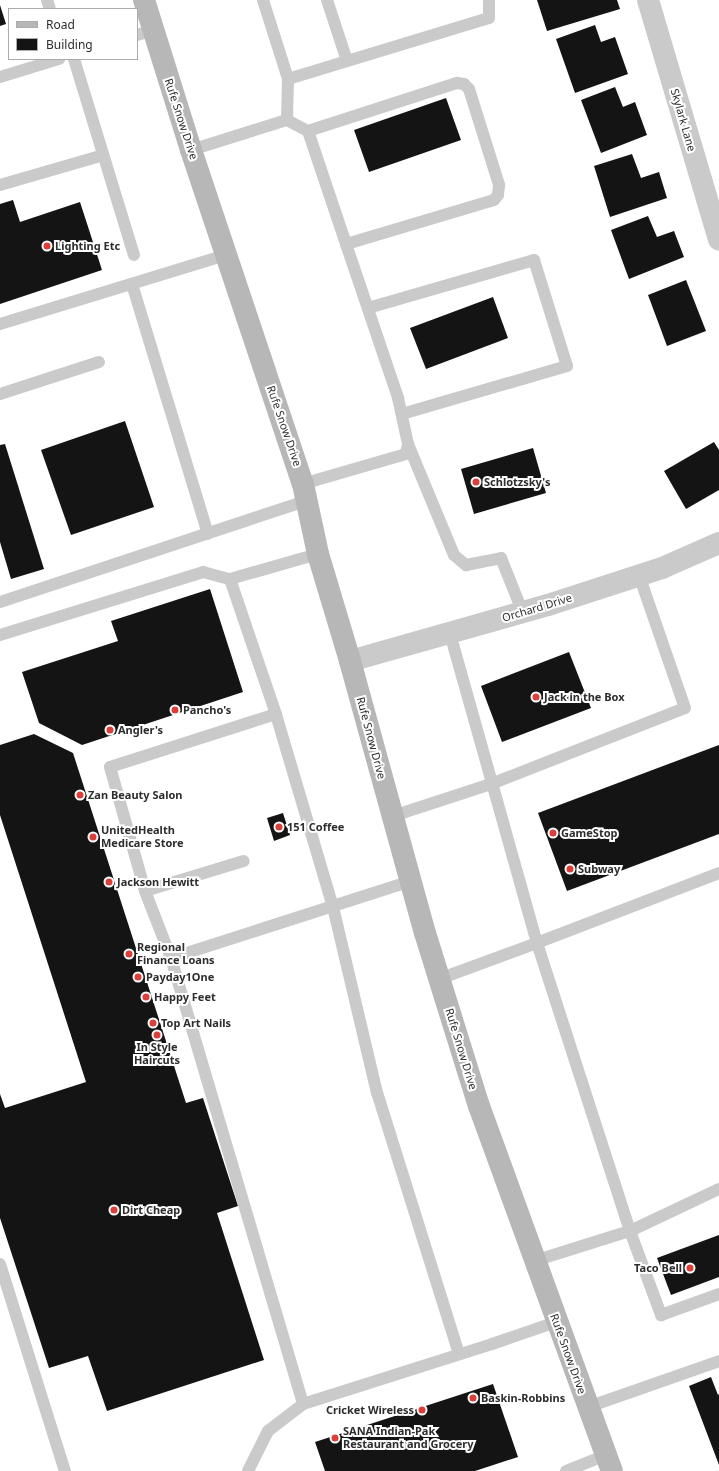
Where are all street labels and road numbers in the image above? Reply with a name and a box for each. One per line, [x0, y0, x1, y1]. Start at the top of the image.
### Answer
street label: Rufe Snow Drive [162, 77, 200, 161]
street label: Skylark Lane [668, 87, 698, 153]
street label: Rufe Snow Drive [264, 384, 304, 468]
street label: Orchard Drive [500, 591, 574, 625]
street label: Rufe Snow Drive [354, 695, 388, 781]
street label: Rufe Snow Drive [442, 1007, 480, 1091]
street label: Rufe Snow Drive [547, 1312, 589, 1396]

